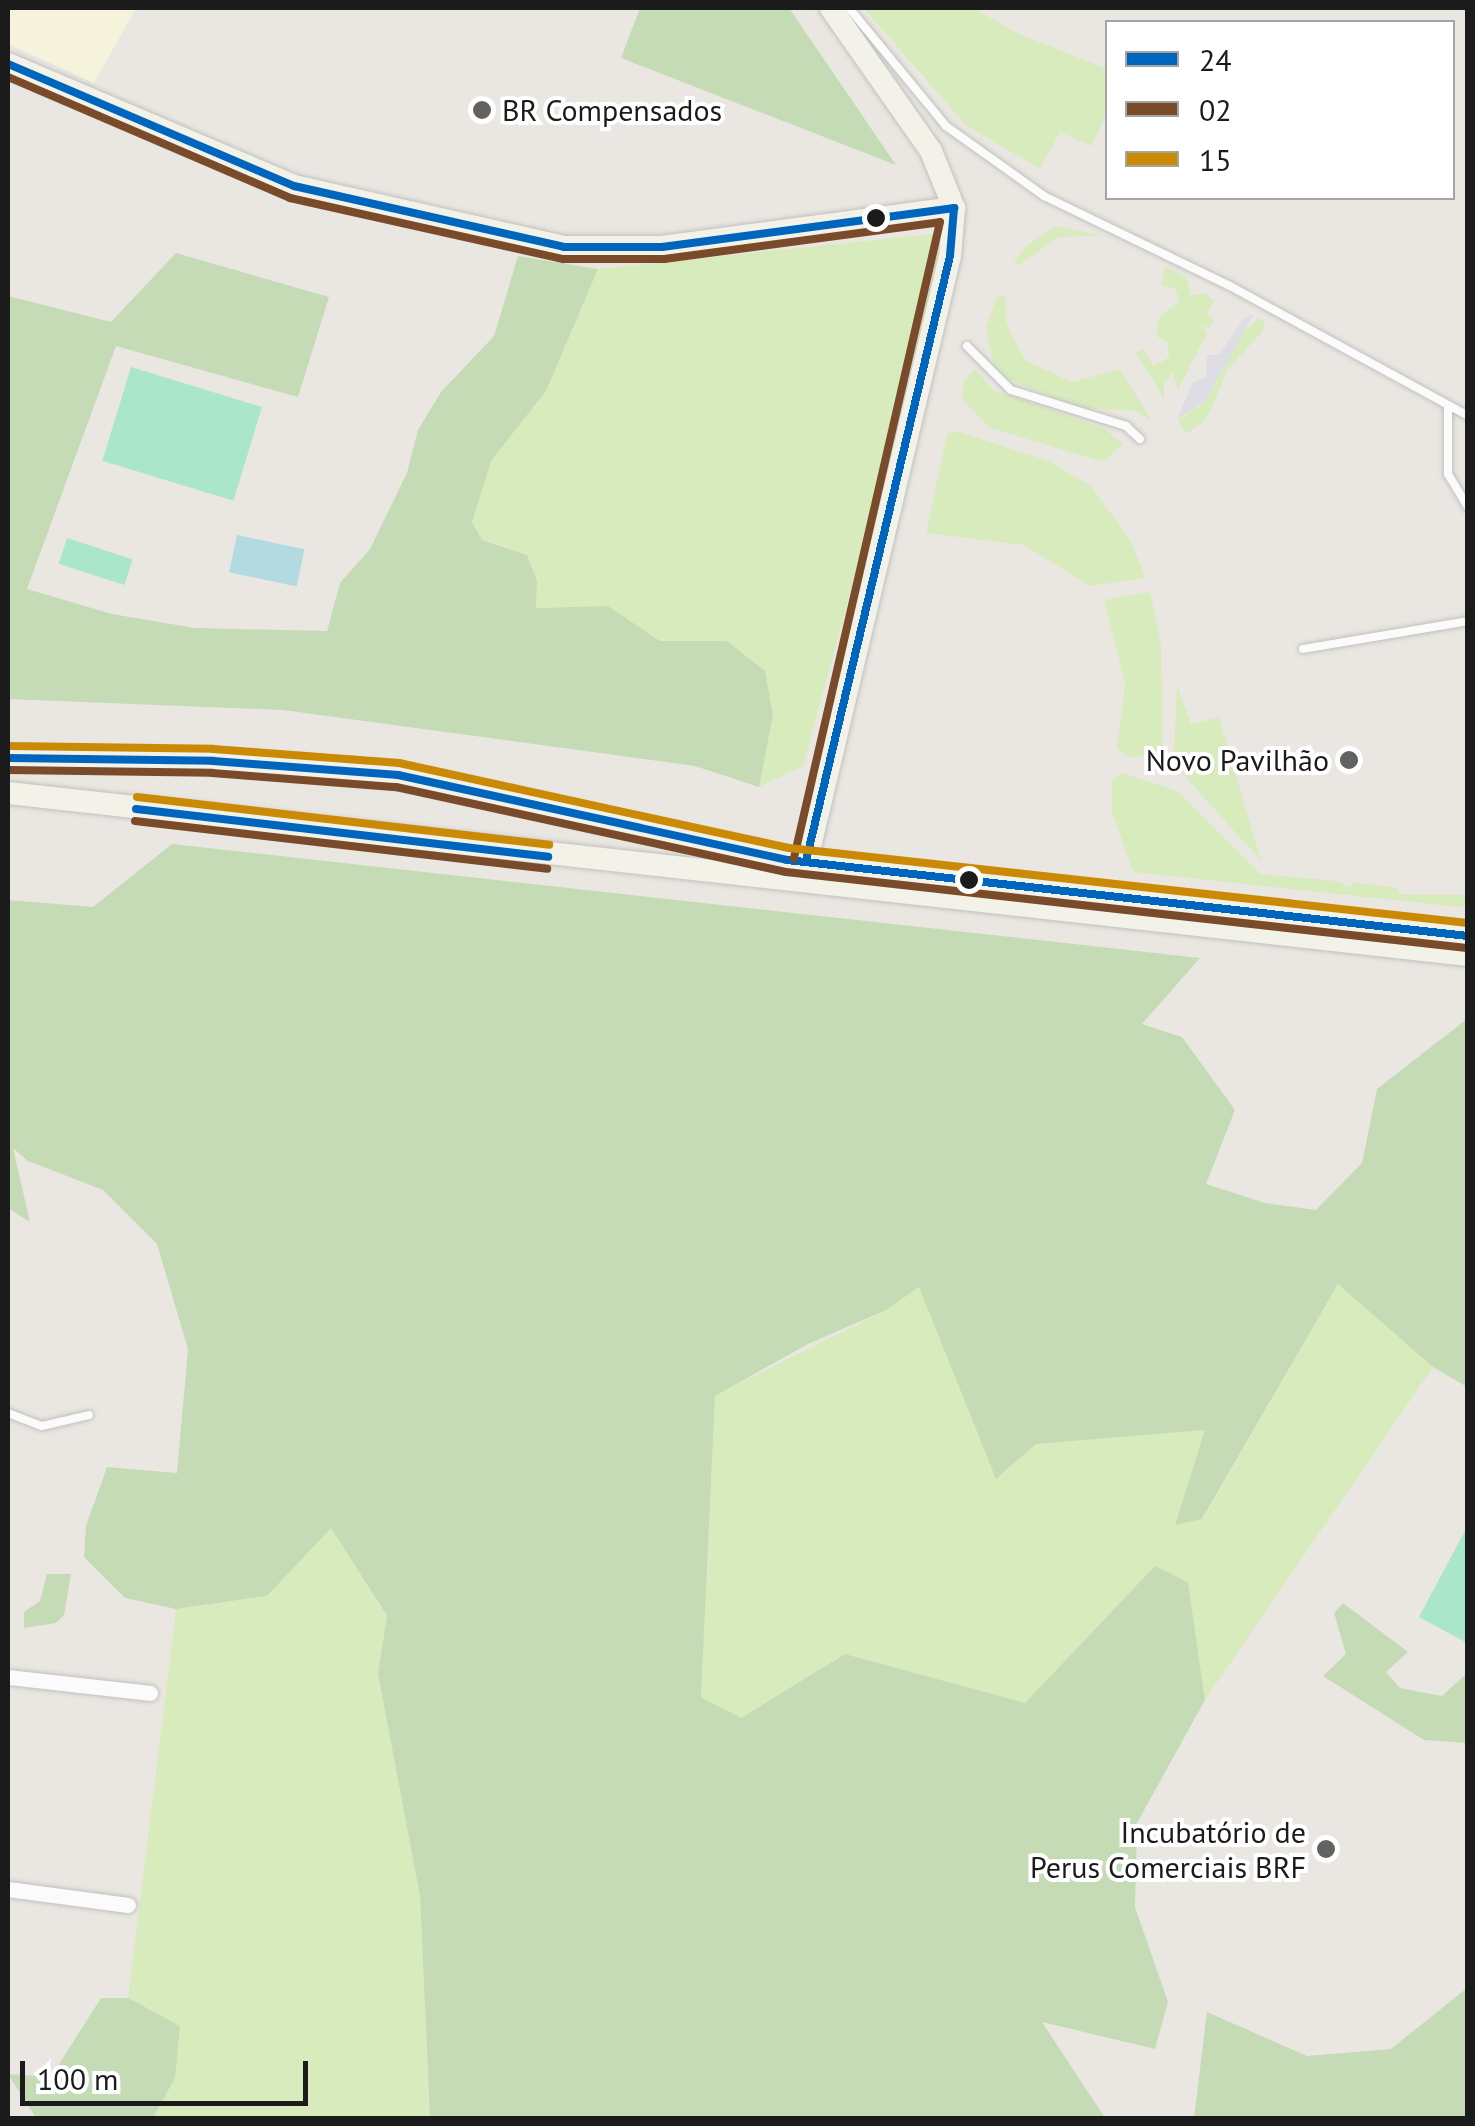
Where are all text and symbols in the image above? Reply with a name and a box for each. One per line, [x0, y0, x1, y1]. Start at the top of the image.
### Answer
legend [1105, 20, 1455, 200]
text: 24 [1199, 40, 1232, 79]
text: 02 [1199, 90, 1232, 129]
place label: BR Compensados [502, 92, 722, 128]
marker: BR Compensados [471, 99, 493, 121]
text: 15 [1199, 140, 1232, 179]
unlabelled marker [866, 208, 886, 228]
place label: Novo Pavilhão [1146, 742, 1329, 778]
marker: Novo Pavilhão [1338, 749, 1360, 771]
unlabelled marker [959, 870, 979, 890]
place label: Incubatório de Perus Comerciais BRF [1030, 1814, 1306, 1884]
marker: Incubatório de Perus Comerciais BRF [1315, 1838, 1337, 1860]
scale bar [25, 2041, 312, 2103]
text: 100 m [37, 2059, 118, 2098]

